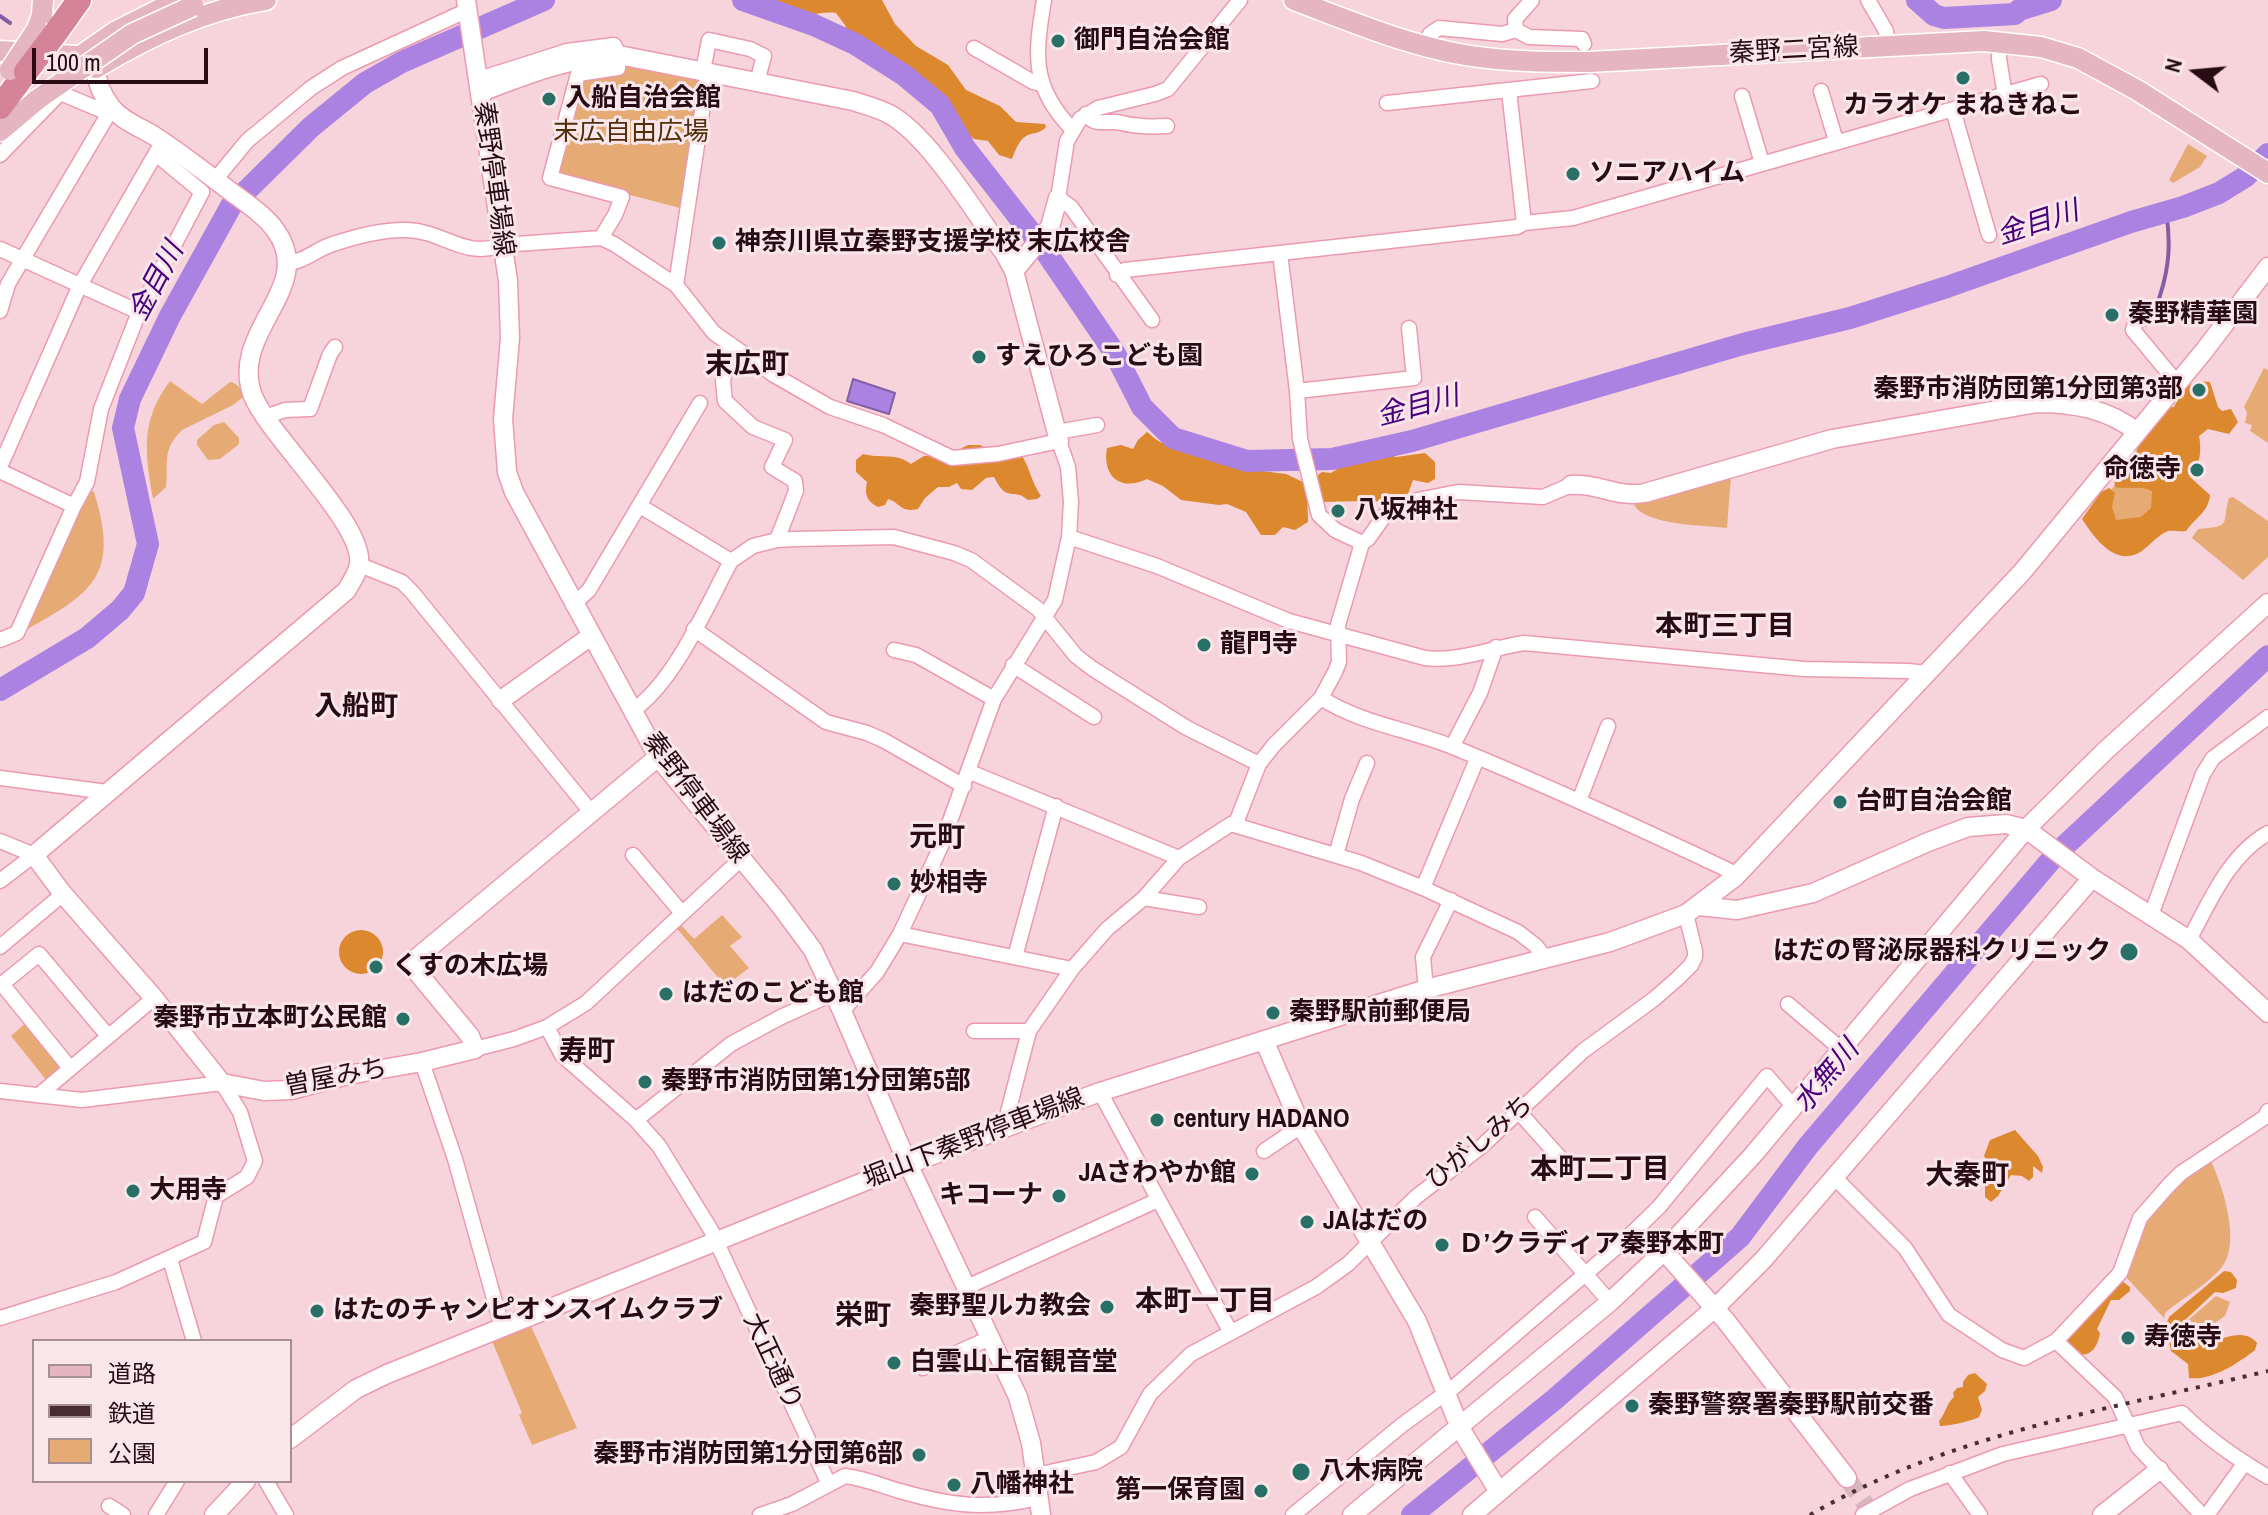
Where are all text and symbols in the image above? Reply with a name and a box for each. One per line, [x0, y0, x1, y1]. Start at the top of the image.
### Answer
place label: 御門自治会館 [1074, 25, 1230, 57]
scale bar [36, 32, 212, 82]
marker: 御門自治会館 [1049, 32, 1067, 50]
street label: 秦野二宮線 [1728, 32, 1860, 70]
north arrow [2156, 32, 2236, 112]
text: 100 m [46, 46, 101, 78]
text: N [2157, 55, 2189, 76]
marker: カラオケ まねきねこ [1954, 69, 1972, 87]
place label: 入船自治会館 [565, 83, 721, 115]
marker: 入船自治会館 [540, 90, 558, 108]
place label: カラオケ まねきねこ [1843, 90, 2083, 122]
street label: 秦野停車場線 [467, 100, 519, 258]
park label: 末広自由広場 [553, 117, 709, 149]
place label: ソニアハイム [1589, 158, 1745, 190]
marker: ソニアハイム [1564, 165, 1582, 183]
water label: 金目川 [1993, 195, 2083, 253]
place label: 神奈川県立秦野支援学校 末広校舎 [735, 227, 1131, 259]
marker: 神奈川県立秦野支援学校 末広校舎 [710, 234, 728, 252]
water label: 金目川 [122, 237, 192, 327]
place label: 秦野精華園 [2128, 299, 2258, 331]
marker: 秦野精華園 [2103, 306, 2121, 324]
place label: すえひろこども園 [995, 341, 1203, 373]
district label: 末広町 [705, 348, 789, 382]
marker: すえひろこども園 [970, 348, 988, 366]
place label: 秦野市消防団第1分団第3部 [1873, 374, 2183, 406]
water label: 金目川 [1373, 380, 1463, 434]
marker: 秦野市消防団第1分団第3部 [2190, 381, 2208, 399]
place label: 命徳寺 [2103, 454, 2181, 486]
marker: 命徳寺 [2188, 461, 2206, 479]
place label: 八坂神社 [1354, 495, 1458, 527]
marker: 八坂神社 [1329, 502, 1347, 520]
district label: 本町三丁目 [1655, 610, 1795, 644]
place label: 龍門寺 [1220, 629, 1298, 661]
marker: 龍門寺 [1195, 636, 1213, 654]
district label: 入船町 [314, 690, 398, 724]
street label: 秦野停車場線 [636, 726, 754, 870]
place label: 台町自治会館 [1856, 786, 2012, 818]
marker: 台町自治会館 [1831, 793, 1849, 811]
district label: 元町 [909, 821, 965, 855]
place label: 妙相寺 [910, 868, 988, 900]
marker: 妙相寺 [885, 875, 903, 893]
place label: はだの腎泌尿器科クリニック [1773, 936, 2111, 968]
marker: はだの腎泌尿器科クリニック [2118, 941, 2140, 963]
place label: くすの木広場 [392, 951, 548, 983]
marker: くすの木広場 [367, 958, 385, 976]
place label: はだのこども館 [682, 978, 864, 1010]
marker: はだのこども館 [657, 985, 675, 1003]
place label: 秦野駅前郵便局 [1289, 997, 1471, 1029]
place label: 秦野市立本町公民館 [153, 1003, 387, 1035]
marker: 秦野駅前郵便局 [1264, 1004, 1282, 1022]
marker: 秦野市立本町公民館 [394, 1010, 412, 1028]
water label: 水無川 [1787, 1034, 1867, 1120]
district label: 寿町 [559, 1035, 615, 1069]
street label: 曽屋みち [282, 1053, 390, 1103]
place label: 秦野市消防団第1分団第5部 [661, 1066, 971, 1098]
marker: 秦野市消防団第1分団第5部 [636, 1073, 654, 1091]
street label: 堀山下秦野停車場線 [859, 1083, 1089, 1195]
street label: ひがしみち [1420, 1089, 1540, 1197]
place label: century HADANO [1173, 1104, 1349, 1136]
marker: century HADANO [1148, 1111, 1166, 1129]
district label: 本町二丁目 [1530, 1153, 1670, 1187]
place label: JAさわやか館 [1079, 1158, 1236, 1190]
district label: 大秦町 [1925, 1159, 2009, 1193]
marker: JAさわやか館 [1243, 1165, 1261, 1183]
place label: 大用寺 [149, 1175, 227, 1207]
place label: キコーナ [939, 1180, 1043, 1212]
marker: 大用寺 [124, 1182, 142, 1200]
marker: キコーナ [1050, 1187, 1068, 1205]
place label: JAはだの [1323, 1206, 1428, 1238]
marker: JAはだの [1298, 1213, 1316, 1231]
place label: Ｄ’クラディア秦野本町 [1458, 1229, 1724, 1261]
marker: Ｄ’クラディア秦野本町 [1433, 1236, 1451, 1254]
district label: 本町一丁目 [1135, 1285, 1275, 1319]
place label: 秦野聖ルカ教会 [909, 1291, 1091, 1323]
place label: はたのチャンピオンスイムクラブ [333, 1295, 723, 1327]
marker: 秦野聖ルカ教会 [1098, 1298, 1116, 1316]
district label: 栄町 [835, 1299, 891, 1333]
marker: はたのチャンピオンスイムクラブ [308, 1302, 326, 1320]
street label: 大正通り [736, 1308, 808, 1416]
place label: 寿徳寺 [2144, 1322, 2222, 1354]
marker: 寿徳寺 [2119, 1329, 2137, 1347]
legend [32, 1339, 292, 1483]
place label: 白雲山上宿観音堂 [910, 1347, 1118, 1379]
marker: 白雲山上宿観音堂 [885, 1354, 903, 1372]
text: 道路 [108, 1357, 156, 1389]
place label: 秦野警察署秦野駅前交番 [1648, 1390, 1934, 1422]
text: 鉄道 [108, 1397, 156, 1429]
marker: 秦野警察署秦野駅前交番 [1623, 1397, 1641, 1415]
text: 公園 [108, 1437, 156, 1469]
place label: 秦野市消防団第1分団第6部 [593, 1439, 903, 1471]
marker: 秦野市消防団第1分団第6部 [910, 1446, 928, 1464]
place label: 八木病院 [1319, 1456, 1423, 1488]
marker: 八木病院 [1290, 1461, 1312, 1483]
place label: 八幡神社 [970, 1469, 1074, 1501]
place label: 第一保育園 [1115, 1475, 1245, 1507]
marker: 八幡神社 [945, 1476, 963, 1494]
marker: 第一保育園 [1252, 1482, 1270, 1500]

